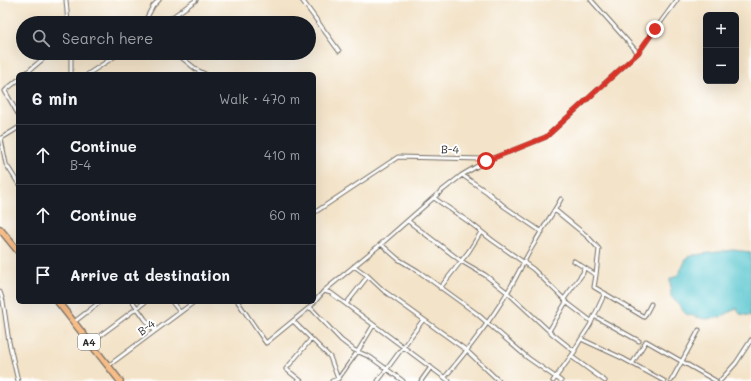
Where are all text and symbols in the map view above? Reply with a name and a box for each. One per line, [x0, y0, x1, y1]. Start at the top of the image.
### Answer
map controls [703, 12, 739, 84]
button: + [703, 12, 739, 48]
search box [16, 16, 316, 60]
route end [646, 20, 664, 38]
icon: search [30, 27, 52, 49]
text: Search here [62, 28, 153, 48]
button: − [703, 48, 739, 84]
text: 6 min [32, 87, 77, 109]
text: Walk · 470 m [219, 90, 300, 107]
text: Continue [70, 136, 137, 156]
street label: B-4 [441, 141, 460, 157]
icon: ahead [32, 144, 54, 166]
text: 410 m [264, 146, 300, 163]
route start [477, 152, 495, 170]
text: B-4 [70, 156, 91, 173]
icon: ahead [32, 204, 54, 226]
text: Continue [70, 205, 137, 225]
text: 60 m [270, 206, 300, 223]
icon: arrive [32, 264, 54, 286]
text: Arrive at destination [70, 265, 230, 285]
street label: B-4 [134, 315, 158, 338]
road number: A4 [78, 334, 100, 350]

